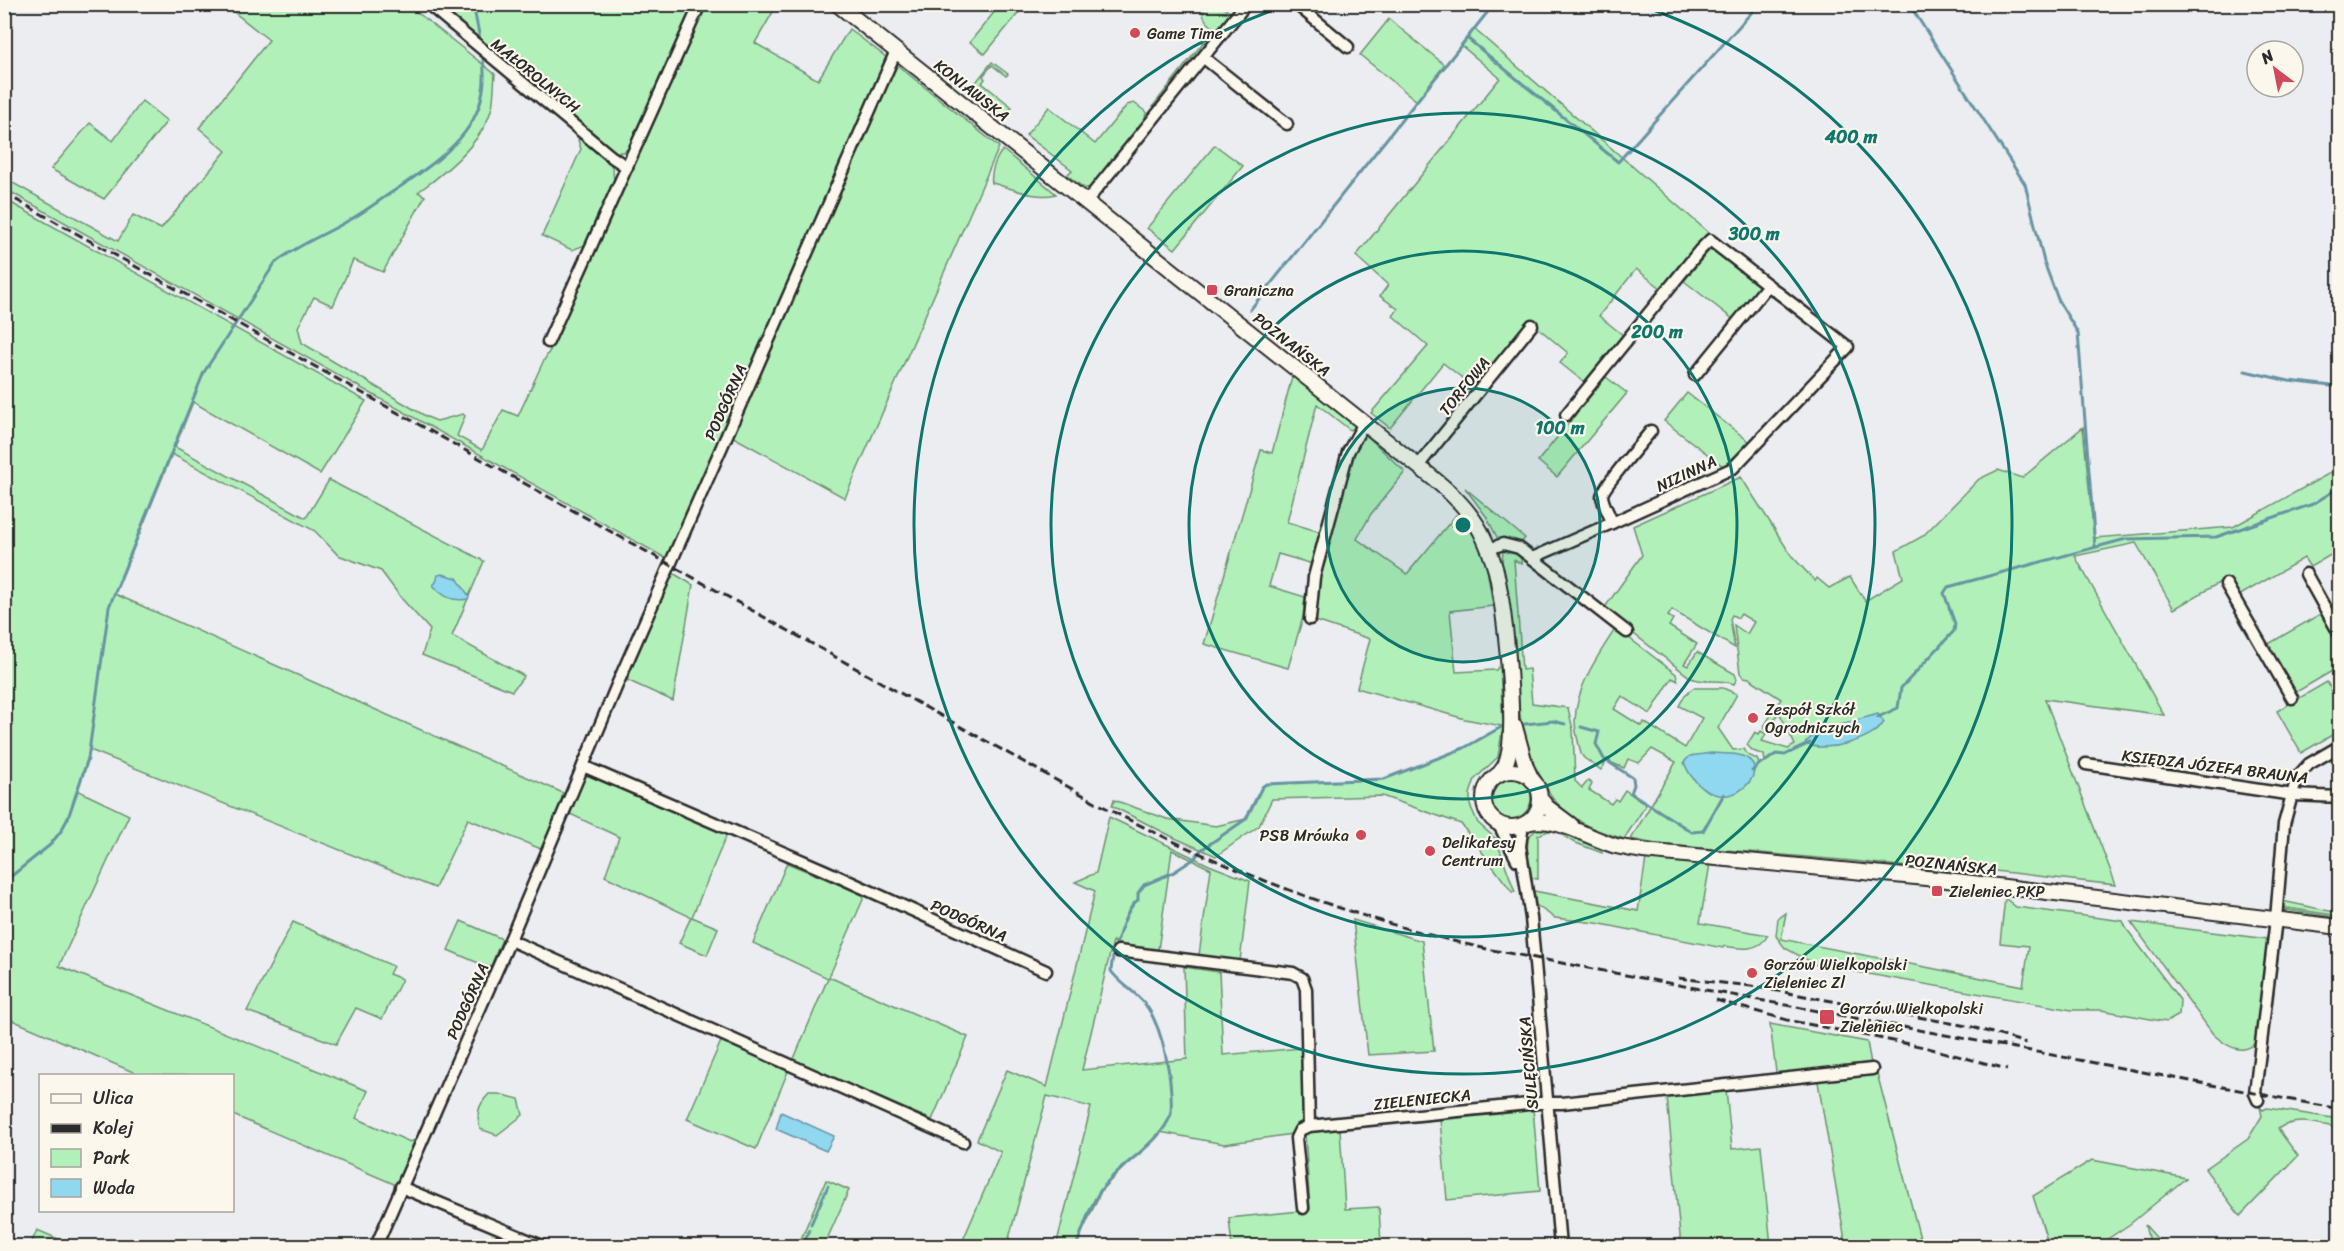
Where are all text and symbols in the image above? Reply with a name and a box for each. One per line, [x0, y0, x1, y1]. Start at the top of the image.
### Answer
place label: Game Time [1147, 19, 1223, 48]
marker: Game Time [1128, 26, 1142, 40]
street label: MAŁOROLNYCH [484, 30, 587, 121]
north arrow [2245, 39, 2305, 99]
text: N [2254, 41, 2280, 72]
street label: KONIAWSKA [927, 51, 1016, 129]
text: 400 m [1824, 121, 1877, 153]
text: 300 m [1727, 218, 1780, 250]
place label: Graniczna [1224, 276, 1294, 305]
marker: Graniczna [1205, 283, 1219, 297]
street label: POZNAŃSKA [1246, 305, 1337, 384]
text: 200 m [1630, 316, 1683, 348]
street label: TORFOWA [1431, 350, 1498, 422]
street label: PODGÓRNA [696, 359, 755, 445]
text: 100 m [1536, 412, 1585, 444]
street label: NIZINNA [1651, 447, 1721, 500]
centre of rings [1453, 515, 1473, 535]
place label: Zespół Szkół Ogrodniczych [1765, 695, 1860, 742]
marker: Zespół Szkół Ogrodniczych [1746, 711, 1760, 725]
street label: KSIĘDZA JÓZEFA BRAUNA [2120, 741, 2310, 792]
place label: PSB Mrówka [1259, 821, 1349, 850]
marker: PSB Mrówka [1354, 828, 1368, 842]
place label: Delikatesy Centrum [1442, 828, 1516, 875]
marker: Delikatesy Centrum [1423, 844, 1437, 858]
street label: POZNAŃSKA [1904, 845, 1998, 884]
place label: Zieleniec PKP [1949, 877, 2045, 906]
marker: Zieleniec PKP [1930, 884, 1944, 898]
street label: PODGÓRNA [926, 891, 1012, 950]
place label: Gorzów Wielkopolski Zieleniec Zl [1764, 950, 1908, 997]
street label: PODGÓRNA [438, 958, 497, 1044]
marker: Gorzów Wielkopolski Zieleniec Zl [1745, 966, 1759, 980]
place label: Gorzów Wielkopolski Zieleniec [1840, 994, 1984, 1041]
marker: Gorzów Wielkopolski Zieleniec [1818, 1008, 1836, 1026]
street label: SULĘCIŃSKA [1510, 1016, 1547, 1110]
legend [39, 1074, 234, 1212]
street label: ZIELENIECKA [1372, 1080, 1472, 1119]
text: Ulica [93, 1082, 134, 1114]
text: Kolej [93, 1112, 133, 1144]
text: Park [93, 1142, 130, 1174]
text: Woda [93, 1172, 136, 1204]

